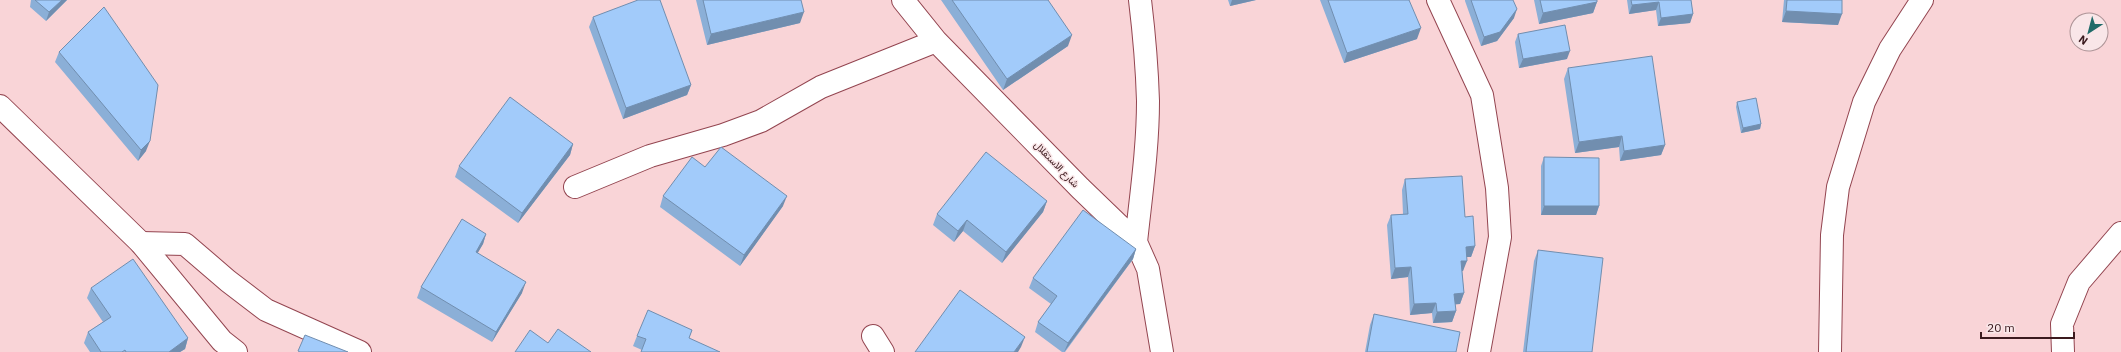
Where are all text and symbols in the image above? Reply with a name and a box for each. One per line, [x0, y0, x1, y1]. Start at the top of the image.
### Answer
north arrow [2069, 12, 2109, 52]
text: N [2076, 32, 2090, 48]
street label: شارع الاستقلال [1031, 138, 1082, 190]
scale bar [1981, 314, 2074, 340]
text: 20 m [1987, 320, 2015, 335]

